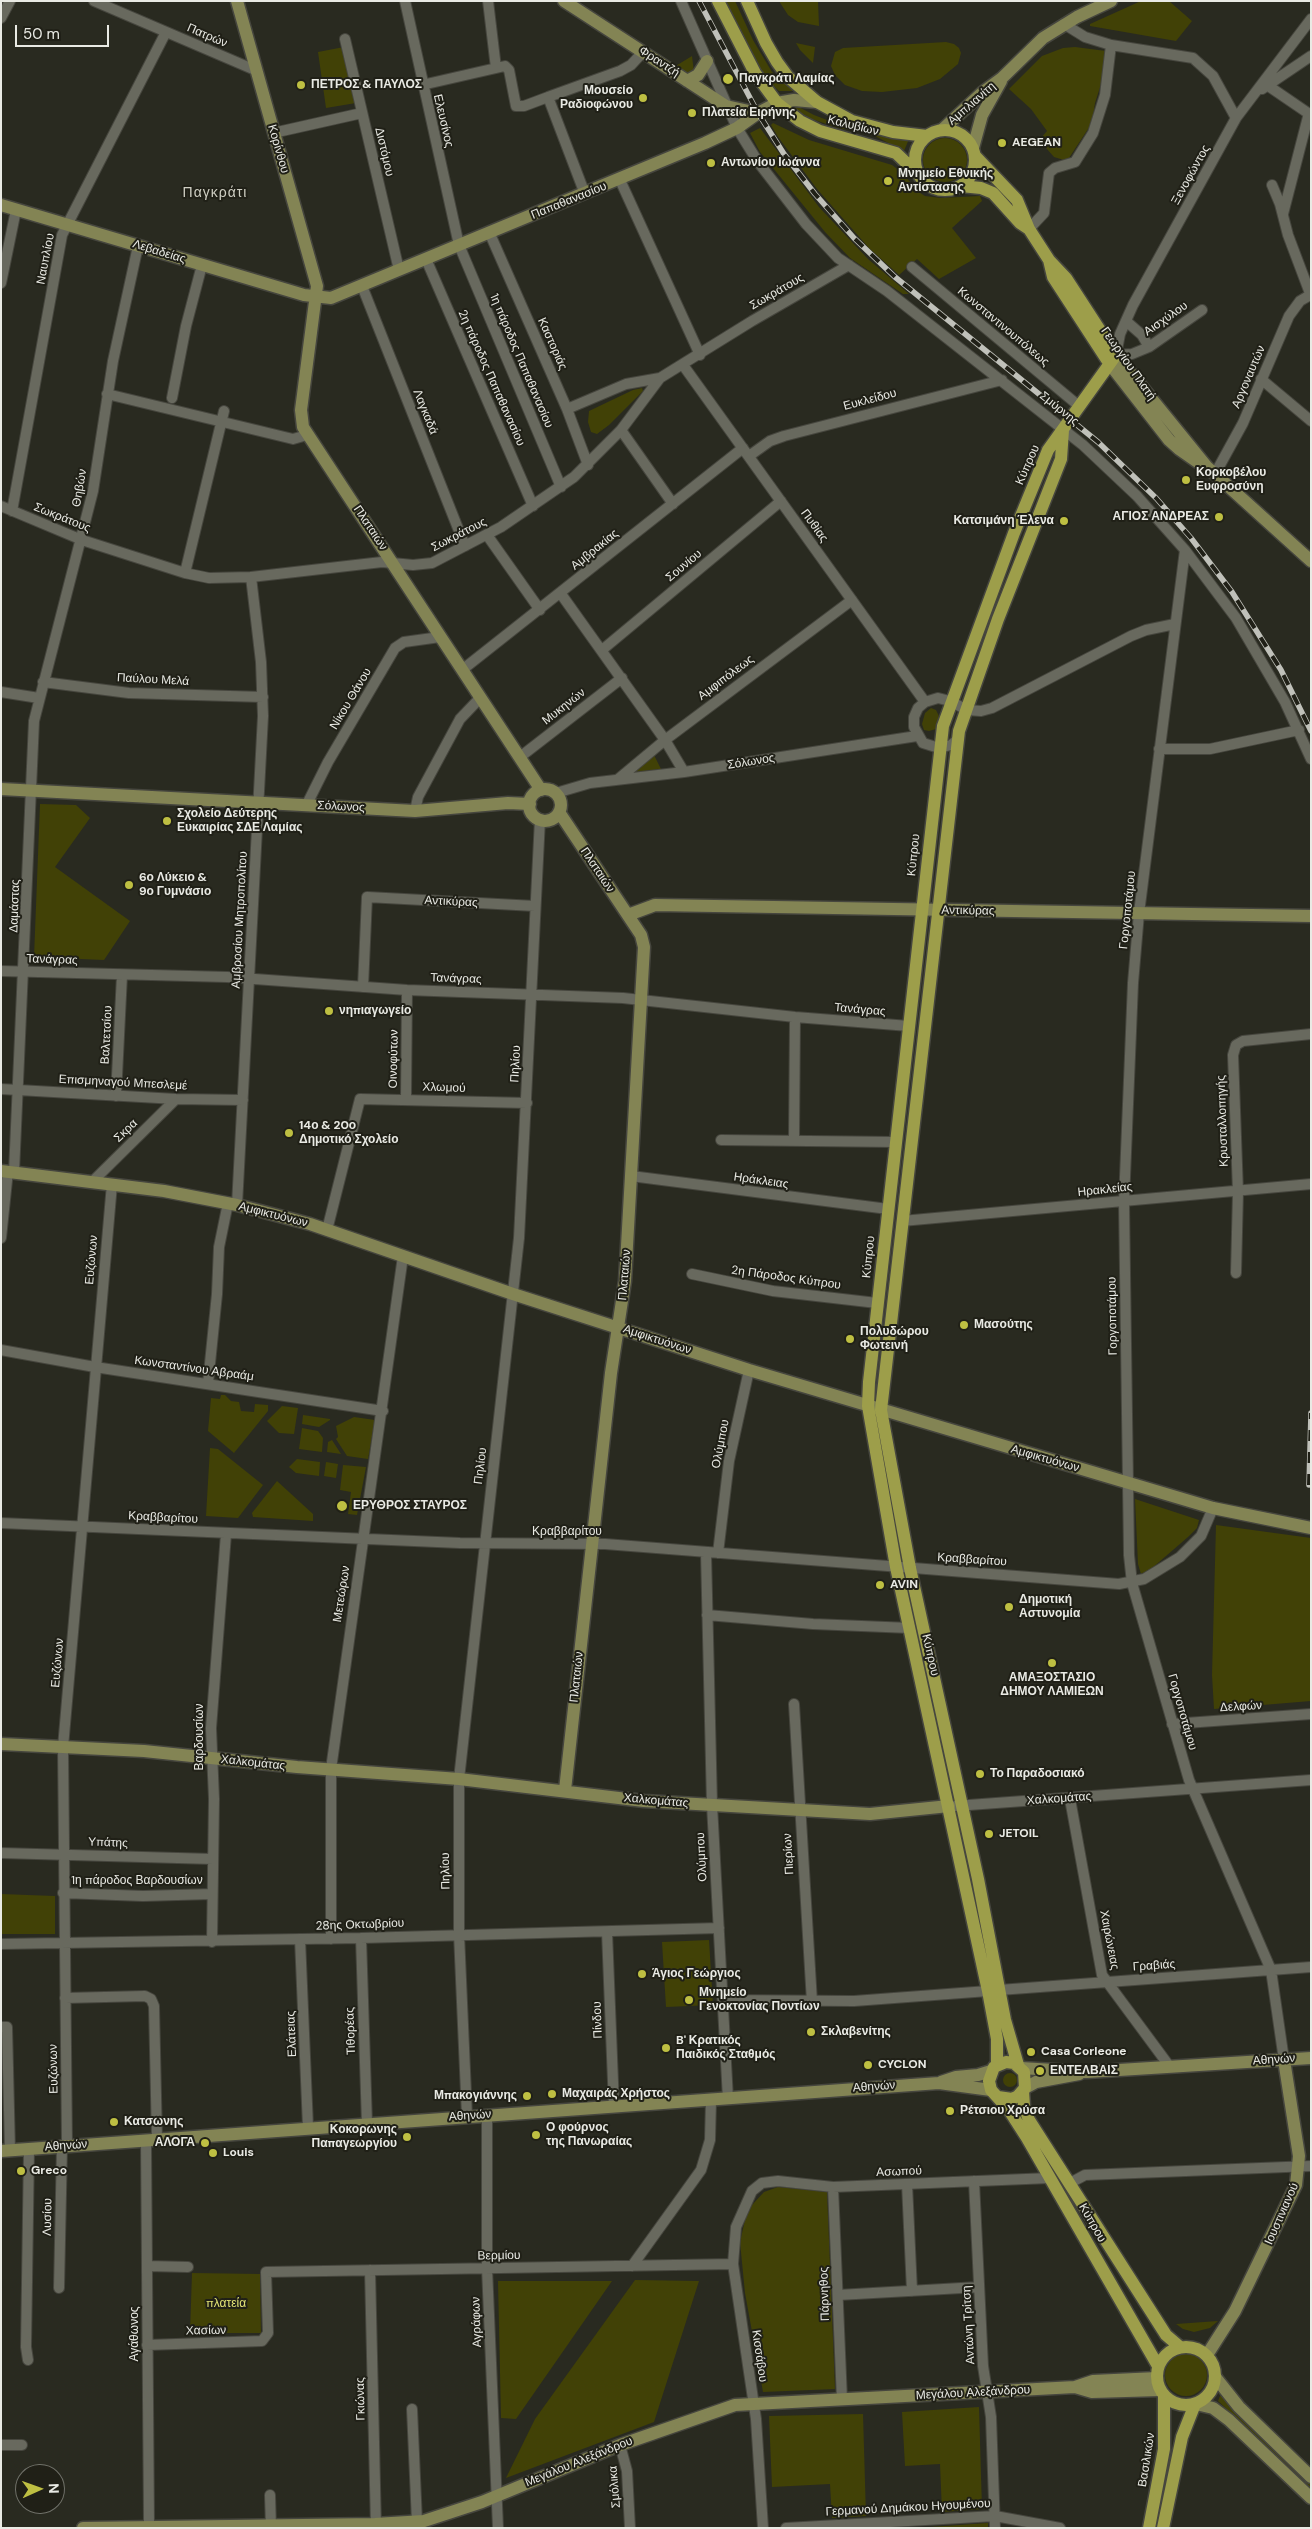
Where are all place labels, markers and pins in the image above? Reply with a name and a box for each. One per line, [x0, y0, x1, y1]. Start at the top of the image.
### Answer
marker: Παγκράτι Λαμίας [721, 72, 735, 86]
place label: Παγκράτι Λαμίας [739, 72, 834, 86]
place label: ΠΕΤΡΟΣ & ΠΑΥΛΟΣ [311, 78, 422, 92]
marker: ΠΕΤΡΟΣ & ΠΑΥΛΟΣ [295, 79, 307, 91]
place label: Μουσείο Ραδιοφώνου [560, 84, 633, 112]
marker: Μουσείο Ραδιοφώνου [637, 92, 649, 104]
place label: Πλατεία Ειρήνης [702, 106, 795, 120]
marker: Πλατεία Ειρήνης [686, 107, 698, 119]
place label: AEGEAN [1012, 136, 1061, 150]
marker: AEGEAN [996, 137, 1008, 149]
place label: Αντωνίου Ιωάννα [721, 156, 820, 170]
marker: Αντωνίου Ιωάννα [705, 157, 717, 169]
place label: Μνημείο Εθνικής Αντίστασης [898, 167, 993, 195]
marker: Μνημείο Εθνικής Αντίστασης [882, 175, 894, 187]
place label: Κορκοβέλου Ευφροσύνη [1196, 466, 1266, 494]
marker: Κορκοβέλου Ευφροσύνη [1180, 474, 1192, 486]
place label: ΑΓΙΟΣ ΑΝΔΡΕΑΣ [1113, 510, 1209, 524]
marker: ΑΓΙΟΣ ΑΝΔΡΕΑΣ [1213, 511, 1225, 523]
place label: Κατσιμάνη Έλενα [953, 514, 1054, 528]
marker: Κατσιμάνη Έλενα [1058, 515, 1070, 527]
place label: Σχολείο Δεύτερης Ευκαιρίας ΣΔΕ Λαμίας [177, 807, 303, 835]
marker: Σχολείο Δεύτερης Ευκαιρίας ΣΔΕ Λαμίας [161, 815, 173, 827]
place label: 6ο Λύκειο & 9ο Γυμνάσιο [139, 871, 211, 899]
marker: 6ο Λύκειο & 9ο Γυμνάσιο [123, 879, 135, 891]
place label: νηπιαγωγείο [339, 1004, 411, 1018]
marker: νηπιαγωγείο [323, 1005, 335, 1017]
place label: 14ο & 20ο Δημοτικό Σχολείο [299, 1119, 398, 1147]
marker: 14ο & 20ο Δημοτικό Σχολείο [283, 1127, 295, 1139]
place label: Μασούτης [974, 1318, 1033, 1332]
marker: Μασούτης [958, 1319, 970, 1331]
place label: Πολυδώρου Φωτεινή [860, 1325, 929, 1353]
marker: Πολυδώρου Φωτεινή [844, 1333, 856, 1345]
marker: ΕΡΥΘΡΟΣ ΣΤΑΥΡΟΣ [335, 1499, 349, 1513]
place label: ΕΡΥΘΡΟΣ ΣΤΑΥΡΟΣ [353, 1499, 467, 1513]
place label: AVIN [890, 1578, 918, 1592]
marker: AVIN [874, 1579, 886, 1591]
place label: Δημοτική Αστυνομία [1019, 1593, 1080, 1621]
marker: Δημοτική Αστυνομία [1003, 1601, 1015, 1613]
marker: ΑΜΑΞΟΣΤΑΣΙΟ ΔΗΜΟΥ ΛΑΜΙΕΩΝ [1046, 1657, 1058, 1669]
place label: ΑΜΑΞΟΣΤΑΣΙΟ ΔΗΜΟΥ ΛΑΜΙΕΩΝ [1000, 1671, 1104, 1699]
place label: Το Παραδοσιακό [990, 1767, 1085, 1781]
marker: Το Παραδοσιακό [974, 1768, 986, 1780]
place label: JETOIL [999, 1827, 1039, 1841]
marker: JETOIL [983, 1828, 995, 1840]
place label: Άγιος Γεώργιος [652, 1967, 741, 1981]
marker: Άγιος Γεώργιος [636, 1968, 648, 1980]
place label: Μνημείο Γενοκτονίας Ποντίων [699, 1986, 820, 2014]
marker: Μνημείο Γενοκτονίας Ποντίων [683, 1994, 695, 2006]
place label: Σκλαβενίτης [821, 2025, 891, 2039]
marker: Σκλαβενίτης [805, 2026, 817, 2038]
place label: B' Κρατικός Παιδικός Σταθμός [676, 2034, 775, 2062]
marker: B' Κρατικός Παιδικός Σταθμός [660, 2042, 672, 2054]
place label: Casa Corleone [1041, 2045, 1127, 2059]
marker: Casa Corleone [1025, 2046, 1037, 2058]
place label: CYCLON [878, 2058, 926, 2072]
marker: CYCLON [862, 2059, 874, 2071]
place label: ΕΝΤΕΛΒΑΙΣ [1050, 2064, 1118, 2078]
marker: ΕΝΤΕΛΒΑΙΣ [1034, 2065, 1046, 2077]
place label: Μαχαιράς Χρήστος [562, 2087, 670, 2101]
marker: Μαχαιράς Χρήστος [546, 2088, 558, 2100]
place label: Μπακογιάννης [434, 2089, 517, 2103]
marker: Μπακογιάννης [521, 2090, 533, 2102]
place label: Ρέτσιου Χρύσα [960, 2104, 1045, 2118]
marker: Ρέτσιου Χρύσα [944, 2105, 956, 2117]
place label: Κατσωνης [124, 2115, 183, 2129]
marker: Κατσωνης [108, 2116, 120, 2128]
place label: Ο φούρνος της Πανωραίας [546, 2121, 632, 2149]
place label: Κοκορωνης Παπαγεωργίου [312, 2123, 397, 2151]
marker: Ο φούρνος της Πανωραίας [530, 2129, 542, 2141]
marker: Κοκορωνης Παπαγεωργίου [401, 2131, 413, 2143]
place label: ΑΛΟΓΑ [155, 2136, 195, 2150]
marker: ΑΛΟΓΑ [199, 2137, 211, 2149]
place label: Louis [223, 2146, 254, 2160]
marker: Louis [207, 2147, 219, 2159]
place label: Greco [31, 2164, 67, 2178]
marker: Greco [15, 2165, 27, 2177]

